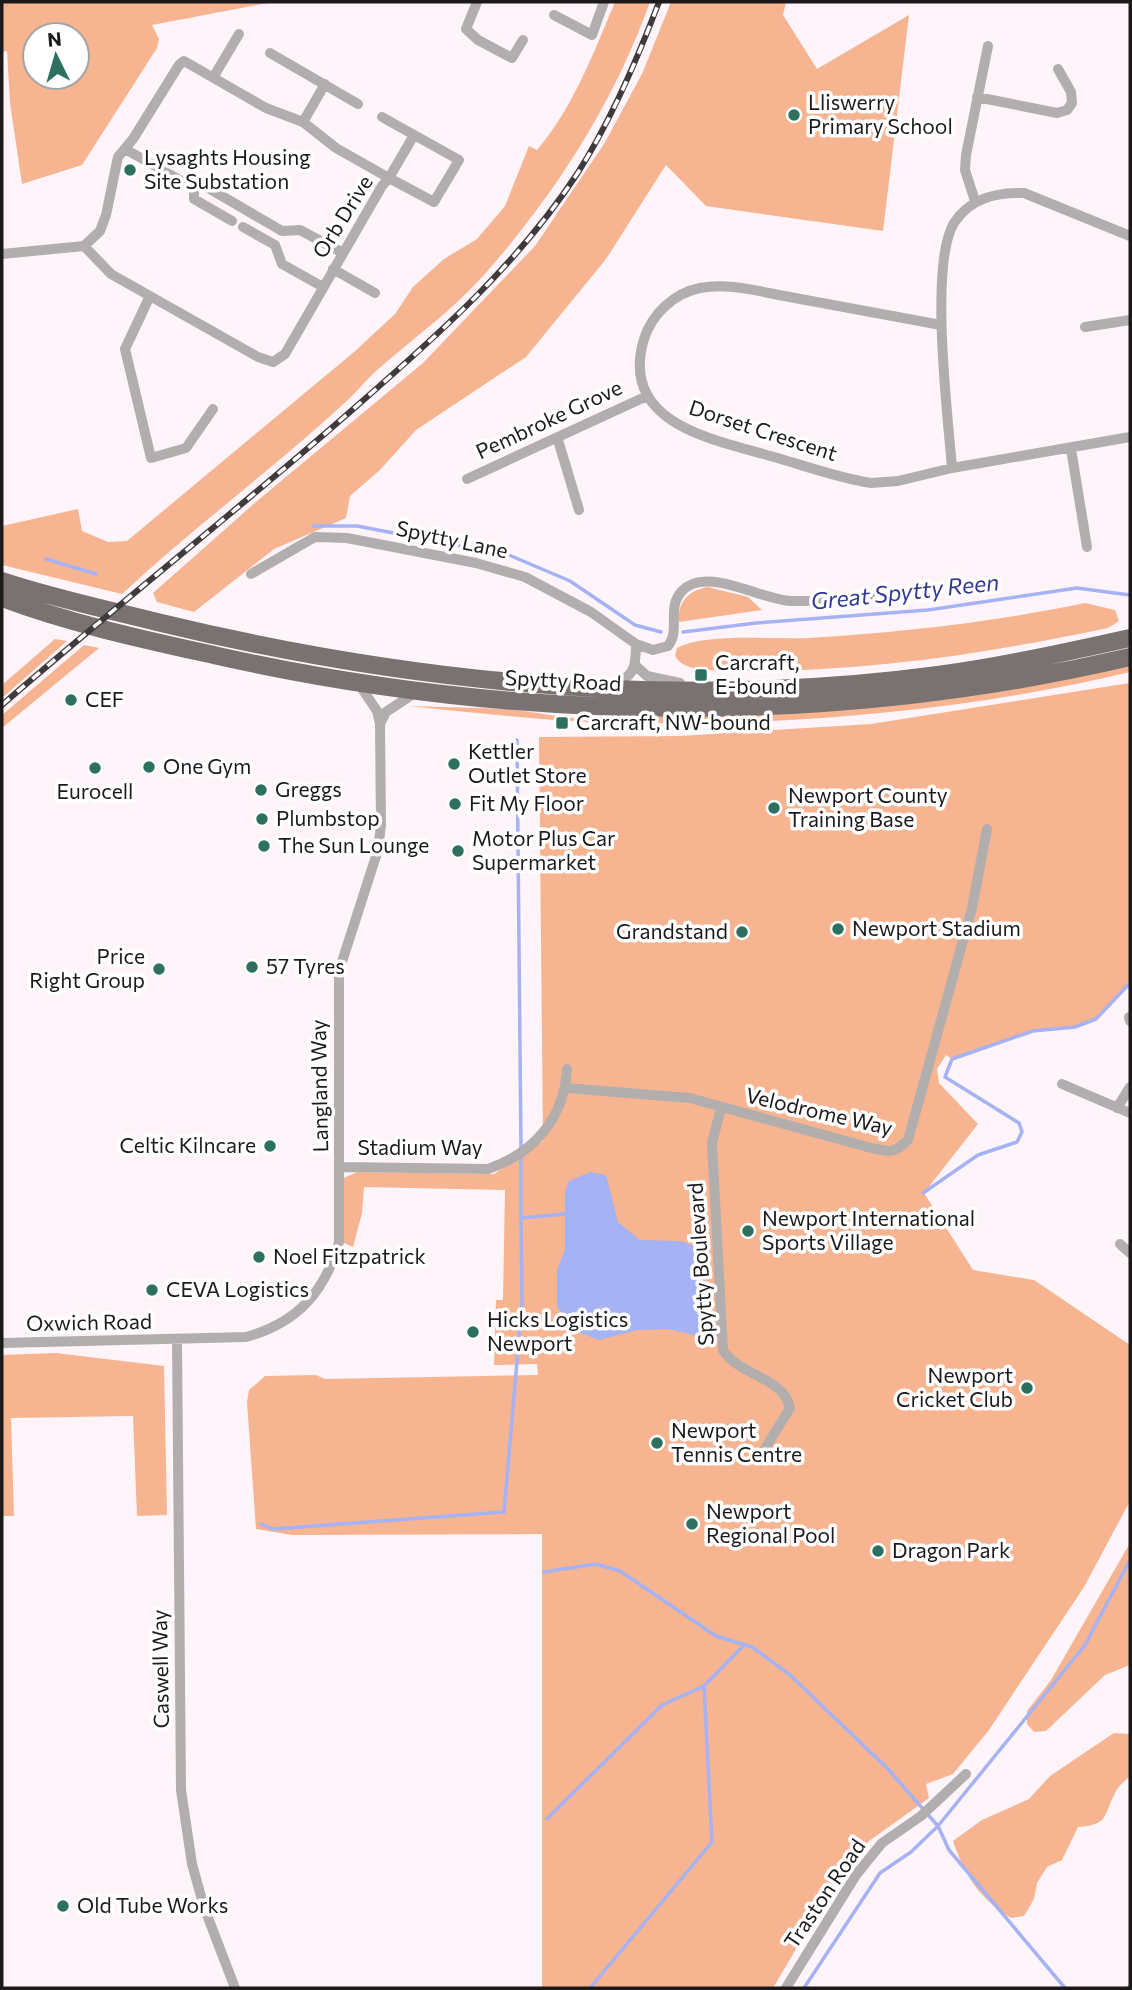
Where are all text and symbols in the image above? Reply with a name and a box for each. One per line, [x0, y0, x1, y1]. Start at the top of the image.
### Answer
north arrow [21, 21, 91, 91]
text: N [46, 26, 63, 51]
place label: Lliswerry Primary School [808, 89, 953, 138]
marker: Lliswerry Primary School [786, 107, 802, 123]
place label: Lysaghts Housing Site Substation [144, 144, 311, 193]
marker: Lysaghts Housing Site Substation [122, 162, 138, 178]
street label: Orb Drive [307, 170, 377, 262]
street label: Pembroke Grove [471, 374, 625, 463]
street label: Dorset Crescent [686, 394, 841, 465]
street label: Spytty Lane [394, 514, 510, 563]
water label: Great Spytty Reen [809, 567, 1000, 615]
place label: Carcraft, E-bound [715, 649, 800, 698]
street label: Spytty Road [504, 664, 622, 695]
marker: Carcraft, E-bound [693, 667, 709, 683]
place label: CEF [85, 686, 124, 711]
marker: CEF [63, 692, 79, 708]
place label: Carcraft, NW-bound [576, 709, 771, 734]
marker: Carcraft, NW-bound [554, 715, 570, 731]
place label: Kettler Outlet Store [468, 738, 587, 787]
place label: One Gym [163, 753, 251, 778]
marker: Kettler Outlet Store [446, 756, 462, 772]
marker: One Gym [141, 759, 157, 775]
marker: Eurocell [87, 760, 103, 776]
place label: Greggs [275, 776, 342, 801]
place label: Eurocell [57, 778, 133, 803]
marker: Greggs [253, 782, 269, 798]
place label: Newport County Training Base [788, 782, 948, 831]
place label: Fit My Floor [469, 790, 584, 815]
marker: Fit My Floor [447, 796, 463, 812]
marker: Newport County Training Base [766, 800, 782, 816]
place label: Plumbstop [276, 805, 380, 830]
marker: Plumbstop [254, 811, 270, 827]
place label: Motor Plus Car Supermarket [472, 825, 615, 874]
place label: The Sun Lounge [278, 832, 429, 857]
marker: The Sun Lounge [256, 838, 272, 854]
marker: Motor Plus Car Supermarket [450, 843, 466, 859]
place label: Newport Stadium [852, 915, 1021, 940]
place label: Grandstand [616, 918, 728, 943]
marker: Newport Stadium [830, 921, 846, 937]
marker: Grandstand [734, 924, 750, 940]
place label: Price Right Group [29, 943, 145, 992]
place label: 57 Tyres [266, 953, 345, 978]
marker: 57 Tyres [244, 959, 260, 975]
marker: Price Right Group [151, 961, 167, 977]
street label: Langland Way [305, 1019, 332, 1153]
street label: Velodrome Way [743, 1081, 895, 1140]
place label: Celtic Kilncare [119, 1132, 256, 1157]
street label: Stadium Way [357, 1134, 483, 1159]
marker: Celtic Kilncare [262, 1138, 278, 1154]
street label: Spytty Boulevard [681, 1182, 718, 1346]
place label: Newport International Sports Village [762, 1205, 975, 1254]
marker: Newport International Sports Village [740, 1223, 756, 1239]
place label: Noel Fitzpatrick [273, 1243, 426, 1268]
marker: Noel Fitzpatrick [251, 1249, 267, 1265]
place label: CEVA Logistics [166, 1276, 309, 1301]
marker: CEVA Logistics [144, 1282, 160, 1298]
place label: Hicks Logistics Newport [487, 1306, 628, 1355]
street label: Oxwich Road [26, 1308, 152, 1335]
marker: Hicks Logistics Newport [465, 1324, 481, 1340]
place label: Newport Cricket Club [896, 1362, 1013, 1411]
marker: Newport Cricket Club [1019, 1380, 1035, 1396]
place label: Newport Tennis Centre [671, 1417, 802, 1466]
marker: Newport Tennis Centre [649, 1435, 665, 1451]
place label: Newport Regional Pool [706, 1498, 835, 1547]
marker: Newport Regional Pool [684, 1516, 700, 1532]
place label: Dragon Park [892, 1537, 1010, 1562]
marker: Dragon Park [870, 1543, 886, 1559]
street label: Caswell Way [146, 1609, 173, 1729]
street label: Traston Road [778, 1834, 869, 1953]
place label: Old Tube Works [77, 1892, 228, 1917]
marker: Old Tube Works [55, 1898, 71, 1914]

